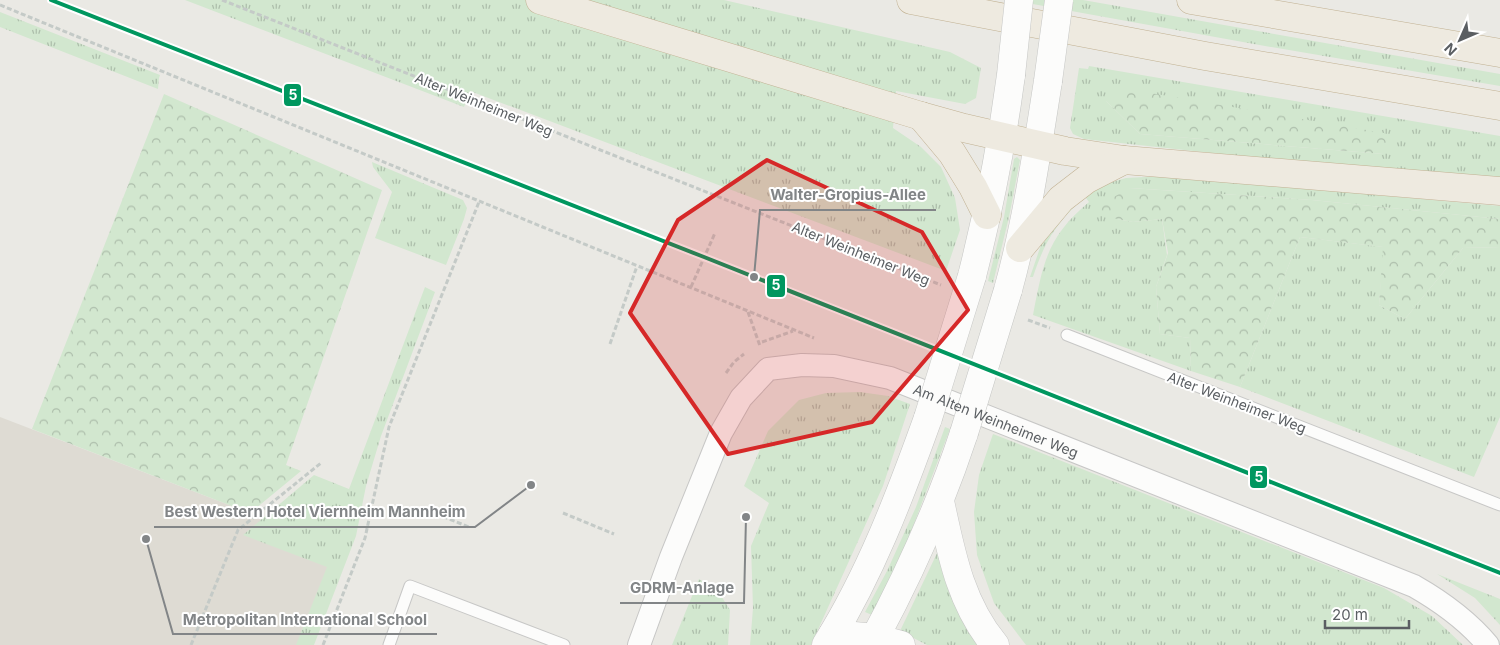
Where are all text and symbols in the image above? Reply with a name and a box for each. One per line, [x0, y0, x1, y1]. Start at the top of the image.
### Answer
north arrow [1435, 15, 1485, 65]
text: N [1441, 40, 1460, 59]
street label: Alter Weinheimer Weg [413, 69, 555, 139]
line badge: 5 [283, 83, 302, 107]
text: 5 [289, 86, 298, 103]
callout: Walter-Gropius-Allee [760, 180, 936, 210]
text: Walter-Gropius-Allee [770, 185, 926, 204]
street label: Alter Weinheimer Weg [790, 218, 932, 288]
line badge: 5 [766, 274, 786, 298]
text: 5 [772, 276, 781, 293]
street label: Alter Weinheimer Weg [1165, 368, 1309, 436]
street label: Am Alten Weinheimer Weg [911, 380, 1081, 461]
line badge: 5 [1249, 465, 1268, 489]
text: 5 [1255, 468, 1264, 485]
callout: Best Western Hotel Viernheim Mannheim [154, 497, 475, 527]
text: Best Western Hotel Viernheim Mannheim [165, 502, 465, 521]
callout: GDRM-Anlage [620, 573, 744, 603]
text: GDRM-Anlage [630, 578, 734, 597]
scale bar [1325, 598, 1409, 630]
callout: Metropolitan International School [173, 604, 437, 634]
text: 20 m [1332, 605, 1368, 624]
text: Metropolitan International School [183, 610, 427, 629]

